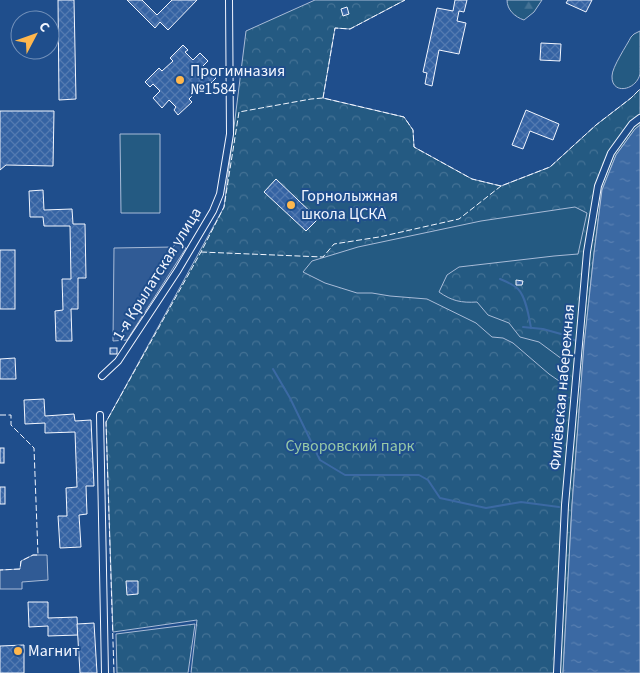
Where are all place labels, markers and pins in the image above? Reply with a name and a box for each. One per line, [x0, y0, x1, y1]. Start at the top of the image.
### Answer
place label: Прогимназия №1584 [190, 60, 285, 100]
marker: Прогимназия №1584 [174, 74, 186, 86]
place label: Горнолыжная школа ЦСКА [301, 185, 398, 225]
marker: Горнолыжная школа ЦСКА [285, 199, 297, 211]
place label: Магнит [28, 640, 80, 662]
marker: Магнит [12, 645, 24, 657]

